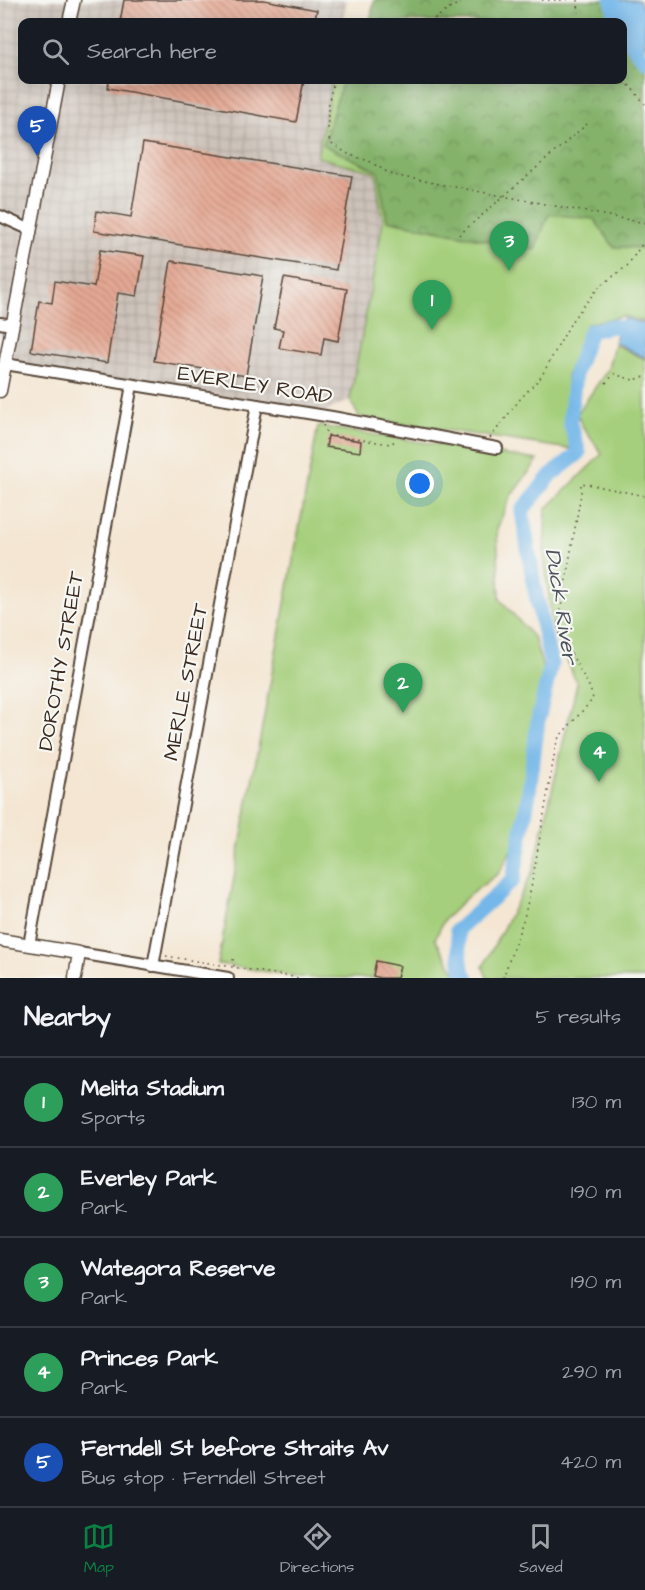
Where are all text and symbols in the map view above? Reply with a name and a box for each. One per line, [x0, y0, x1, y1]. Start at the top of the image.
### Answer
search box [18, 18, 627, 84]
icon: search [39, 35, 72, 68]
text: Search here [87, 36, 217, 67]
pin: 5 [18, 106, 57, 156]
pin: 3 [490, 222, 528, 271]
pin: 1 [412, 280, 452, 330]
street label: EVERLEY ROAD [176, 358, 335, 412]
your location [405, 469, 434, 498]
water label: Duck River [537, 546, 586, 669]
street label: DOROTHY STREET [31, 568, 91, 753]
street label: MERLE STREET [157, 600, 216, 763]
pin: 2 [384, 664, 422, 713]
pin: 4 [580, 732, 618, 782]
text: Nearby [24, 999, 111, 1035]
text: 5 results [536, 1003, 621, 1031]
text: Melita Stadium [81, 1073, 224, 1104]
text: 1 [42, 1088, 45, 1116]
text: 130 m [572, 1088, 621, 1116]
text: Sports [81, 1104, 145, 1132]
text: Everley Park [81, 1163, 217, 1194]
text: 2 [38, 1178, 49, 1206]
text: 190 m [571, 1178, 621, 1206]
text: Park [81, 1194, 127, 1222]
text: Wategora Reserve [81, 1253, 276, 1284]
text: 3 [38, 1268, 49, 1296]
text: 190 m [571, 1268, 621, 1296]
text: Park [81, 1284, 127, 1312]
text: Princes Park [81, 1343, 218, 1374]
text: 4 [37, 1358, 50, 1386]
text: 290 m [562, 1358, 621, 1386]
text: Park [81, 1374, 127, 1402]
text: Ferndell St before Straits Av [81, 1433, 389, 1464]
text: 5 [36, 1448, 51, 1476]
text: 420 m [560, 1448, 621, 1476]
text: Bus stop · Ferndell Street [81, 1464, 326, 1492]
tab: Map [82, 1520, 115, 1578]
tab: Directions [280, 1520, 354, 1578]
tab: Saved [519, 1520, 563, 1578]

